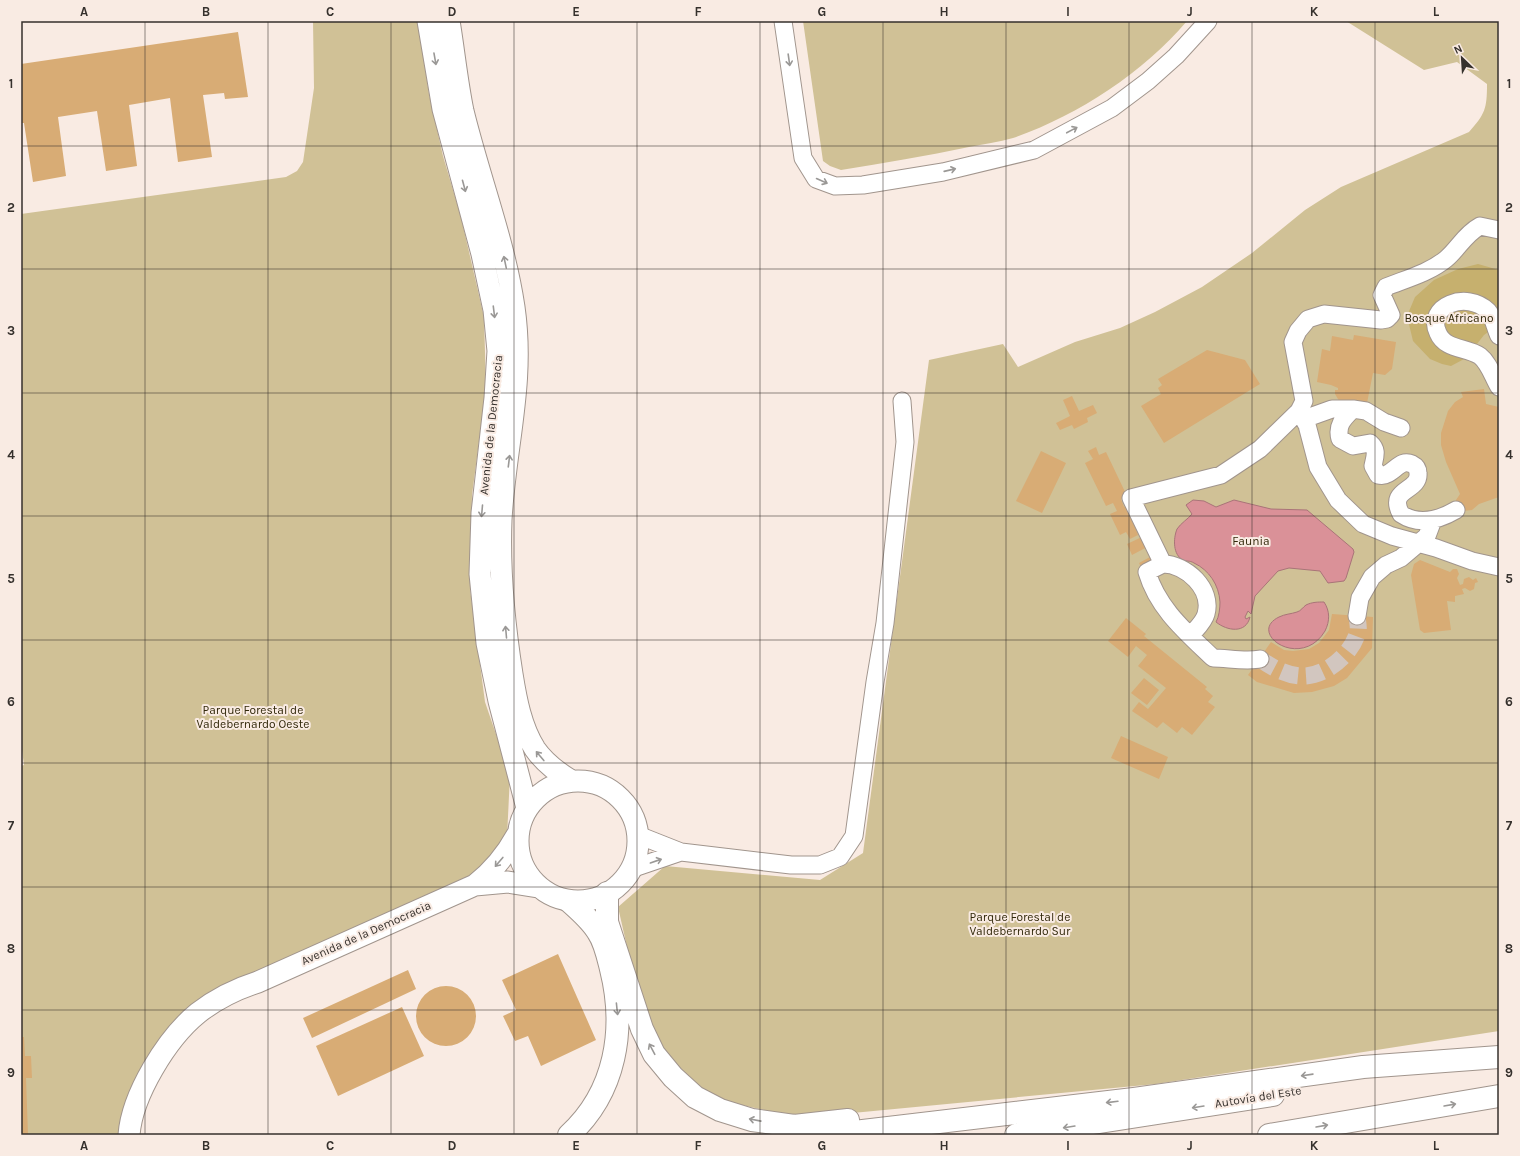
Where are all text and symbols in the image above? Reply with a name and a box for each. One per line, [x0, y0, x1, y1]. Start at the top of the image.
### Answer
text: A [80, 4, 88, 19]
text: B [202, 4, 210, 19]
text: C [326, 4, 334, 19]
text: D [448, 4, 457, 19]
text: E [572, 4, 580, 19]
text: F [694, 4, 702, 19]
text: G [818, 4, 826, 19]
text: H [939, 4, 949, 19]
text: I [1066, 4, 1070, 19]
text: J [1187, 4, 1193, 19]
text: K [1310, 4, 1319, 19]
text: L [1433, 4, 1440, 19]
north arrow [1442, 38, 1482, 78]
text: N [1452, 42, 1464, 57]
one-way arrow [431, 53, 439, 66]
one-way arrow [785, 53, 793, 66]
text: 1 [9, 76, 13, 91]
text: 1 [1507, 76, 1511, 91]
one-way arrow [1066, 125, 1078, 133]
one-way arrow [943, 166, 956, 174]
one-way arrow [816, 178, 828, 185]
one-way arrow [461, 179, 468, 192]
text: 2 [7, 200, 15, 215]
text: 2 [1505, 200, 1513, 215]
one-way arrow [500, 256, 508, 269]
one-way arrow [490, 305, 498, 318]
park label: Bosque Africano [1405, 311, 1494, 325]
text: 3 [7, 323, 15, 338]
text: 3 [1505, 323, 1513, 338]
street label: Avenida de la Democracia [477, 354, 505, 496]
text: 4 [7, 447, 15, 462]
text: 4 [1505, 447, 1513, 462]
one-way arrow [505, 455, 513, 468]
one-way arrow [479, 504, 486, 517]
park label: Faunia [1232, 534, 1270, 548]
text: 5 [7, 571, 15, 586]
text: 5 [1505, 571, 1513, 586]
one-way arrow [502, 626, 509, 639]
text: 6 [7, 694, 15, 709]
text: 6 [1505, 694, 1513, 709]
park label: Parque Forestal de Valdebernardo Oeste [197, 703, 309, 731]
one-way arrow [536, 750, 545, 761]
text: 7 [8, 818, 15, 833]
text: 7 [1506, 818, 1513, 833]
one-way arrow [649, 856, 661, 864]
one-way arrow [494, 857, 503, 868]
street label: Avenida de la Democracia [299, 898, 433, 968]
park label: Parque Forestal de Valdebernardo Sur [970, 910, 1071, 938]
text: 8 [7, 941, 15, 956]
text: 8 [1505, 941, 1513, 956]
one-way arrow [614, 1002, 621, 1015]
one-way arrow [647, 1043, 655, 1055]
text: 9 [7, 1065, 15, 1080]
text: 9 [1505, 1065, 1513, 1080]
one-way arrow [1301, 1071, 1314, 1079]
street label: Autovía del Este [1214, 1083, 1302, 1111]
one-way arrow [1106, 1098, 1119, 1106]
one-way arrow [1443, 1100, 1456, 1108]
one-way arrow [1192, 1103, 1205, 1111]
one-way arrow [749, 1116, 762, 1124]
one-way arrow [1315, 1122, 1328, 1130]
one-way arrow [1063, 1123, 1076, 1131]
text: A [80, 1138, 88, 1153]
text: B [202, 1138, 210, 1153]
text: C [326, 1138, 334, 1153]
text: D [448, 1138, 457, 1153]
text: E [572, 1138, 580, 1153]
text: F [694, 1138, 702, 1153]
text: G [818, 1138, 826, 1153]
text: H [939, 1138, 949, 1153]
text: I [1066, 1138, 1070, 1153]
text: J [1187, 1138, 1193, 1153]
text: K [1310, 1138, 1319, 1153]
text: L [1433, 1138, 1440, 1153]

